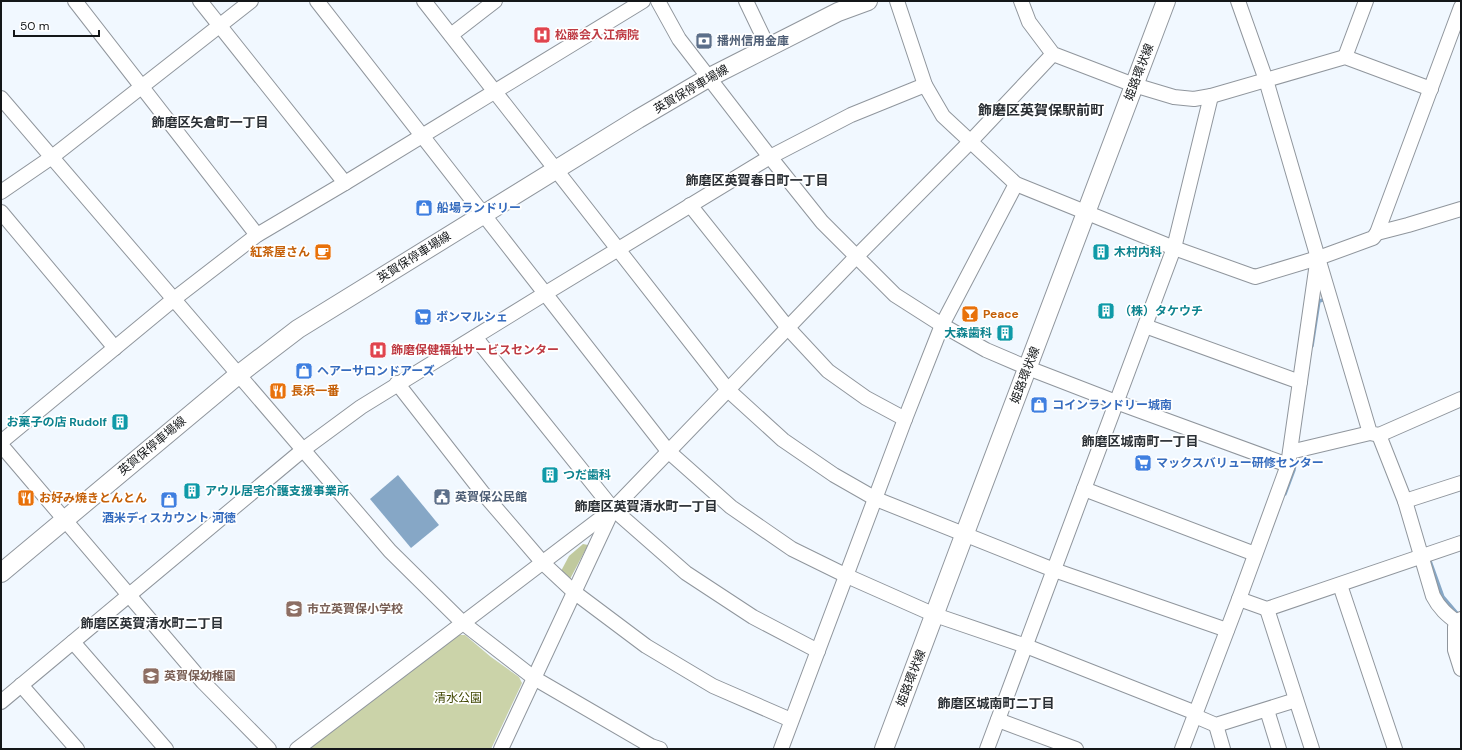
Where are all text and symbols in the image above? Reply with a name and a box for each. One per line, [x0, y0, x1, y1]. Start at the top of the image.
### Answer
scale bar [14, 12, 99, 38]
text: 50 m [20, 18, 49, 34]
hospital icon: 松藤会入江病院 [532, 25, 552, 45]
place label: 松藤会入江病院 [555, 27, 639, 43]
bank icon: 播州信用金庫 [694, 31, 714, 51]
place label: 播州信用金庫 [717, 33, 789, 49]
street label: 姫路環状線 [1121, 41, 1157, 103]
street label: 英賀保停車場線 [651, 61, 731, 117]
district label: 飾磨区英賀保駅前町 [978, 101, 1104, 119]
district label: 飾磨区矢倉町一丁目 [151, 114, 269, 131]
district label: 飾磨区英賀春日町一丁目 [685, 172, 829, 189]
shop icon: 船場ランドリー [414, 198, 434, 218]
place label: 船場ランドリー [437, 200, 521, 216]
street label: 英賀保停車場線 [374, 228, 454, 286]
cafe icon: 紅茶屋さん [313, 242, 333, 262]
building icon: 木村内科 [1091, 242, 1111, 262]
place label: 紅茶屋さん [250, 244, 310, 260]
place label: 木村内科 [1114, 244, 1162, 260]
building icon: （株）タケウチ [1096, 301, 1116, 321]
place label: （株）タケウチ [1119, 303, 1203, 319]
bar icon: Peace [960, 304, 980, 324]
place label: Peace [983, 306, 1019, 322]
supermarket icon: ボンマルシェ [413, 307, 433, 327]
place label: ボンマルシェ [436, 309, 508, 325]
building icon: 大森歯科 [995, 323, 1015, 343]
place label: 大森歯科 [944, 325, 992, 341]
hospital icon: 飾磨保健福祉サービスセンター [368, 340, 388, 360]
place label: 飾磨保健福祉サービスセンター [391, 342, 559, 358]
street label: 姫路環状線 [1007, 344, 1043, 406]
shop icon: ヘアーサロンドアーズ [294, 361, 314, 381]
place label: ヘアーサロンドアーズ [317, 363, 435, 379]
restaurant icon: 長浜一番 [268, 381, 288, 401]
place label: 長浜一番 [291, 383, 340, 399]
shop icon: コインランドリー城南 [1029, 395, 1049, 415]
place label: コインランドリー城南 [1052, 397, 1172, 413]
building icon: お菓子の店 Rudolf [110, 412, 130, 432]
street label: 英賀保停車場線 [115, 413, 189, 479]
place label: お菓子の店 Rudolf [6, 414, 107, 430]
district label: 飾磨区城南町一丁目 [1081, 433, 1199, 450]
supermarket icon: マックスバリュー研修センター [1133, 453, 1153, 473]
place label: マックスバリュー研修センター [1156, 455, 1324, 471]
building icon: つだ歯科 [540, 465, 560, 485]
place label: つだ歯科 [563, 467, 611, 483]
building icon: アウル居宅介護支援事業所 [182, 481, 202, 501]
place label: アウル居宅介護支援事業所 [205, 483, 349, 499]
public building icon: 英賀保公民館 [432, 487, 452, 507]
restaurant icon: お好み焼きとんとん [16, 488, 36, 508]
place label: 英賀保公民館 [455, 489, 527, 505]
place label: お好み焼きとんとん [39, 490, 147, 506]
shop icon: 酒米ディスカウント 河徳 [159, 490, 179, 510]
district label: 飾磨区英賀清水町一丁目 [574, 498, 718, 515]
place label: 酒米ディスカウント 河徳 [102, 510, 236, 526]
school or university icon: 市立英賀保小学校 [284, 599, 304, 619]
place label: 市立英賀保小学校 [307, 601, 403, 617]
district label: 飾磨区英賀清水町二丁目 [80, 615, 224, 632]
street label: 姫路環状線 [893, 647, 929, 709]
school or university icon: 英賀保幼稚園 [141, 666, 161, 686]
place label: 英賀保幼稚園 [164, 668, 236, 684]
park label: 清水公園 [434, 690, 482, 706]
district label: 飾磨区城南町二丁目 [937, 695, 1055, 712]

